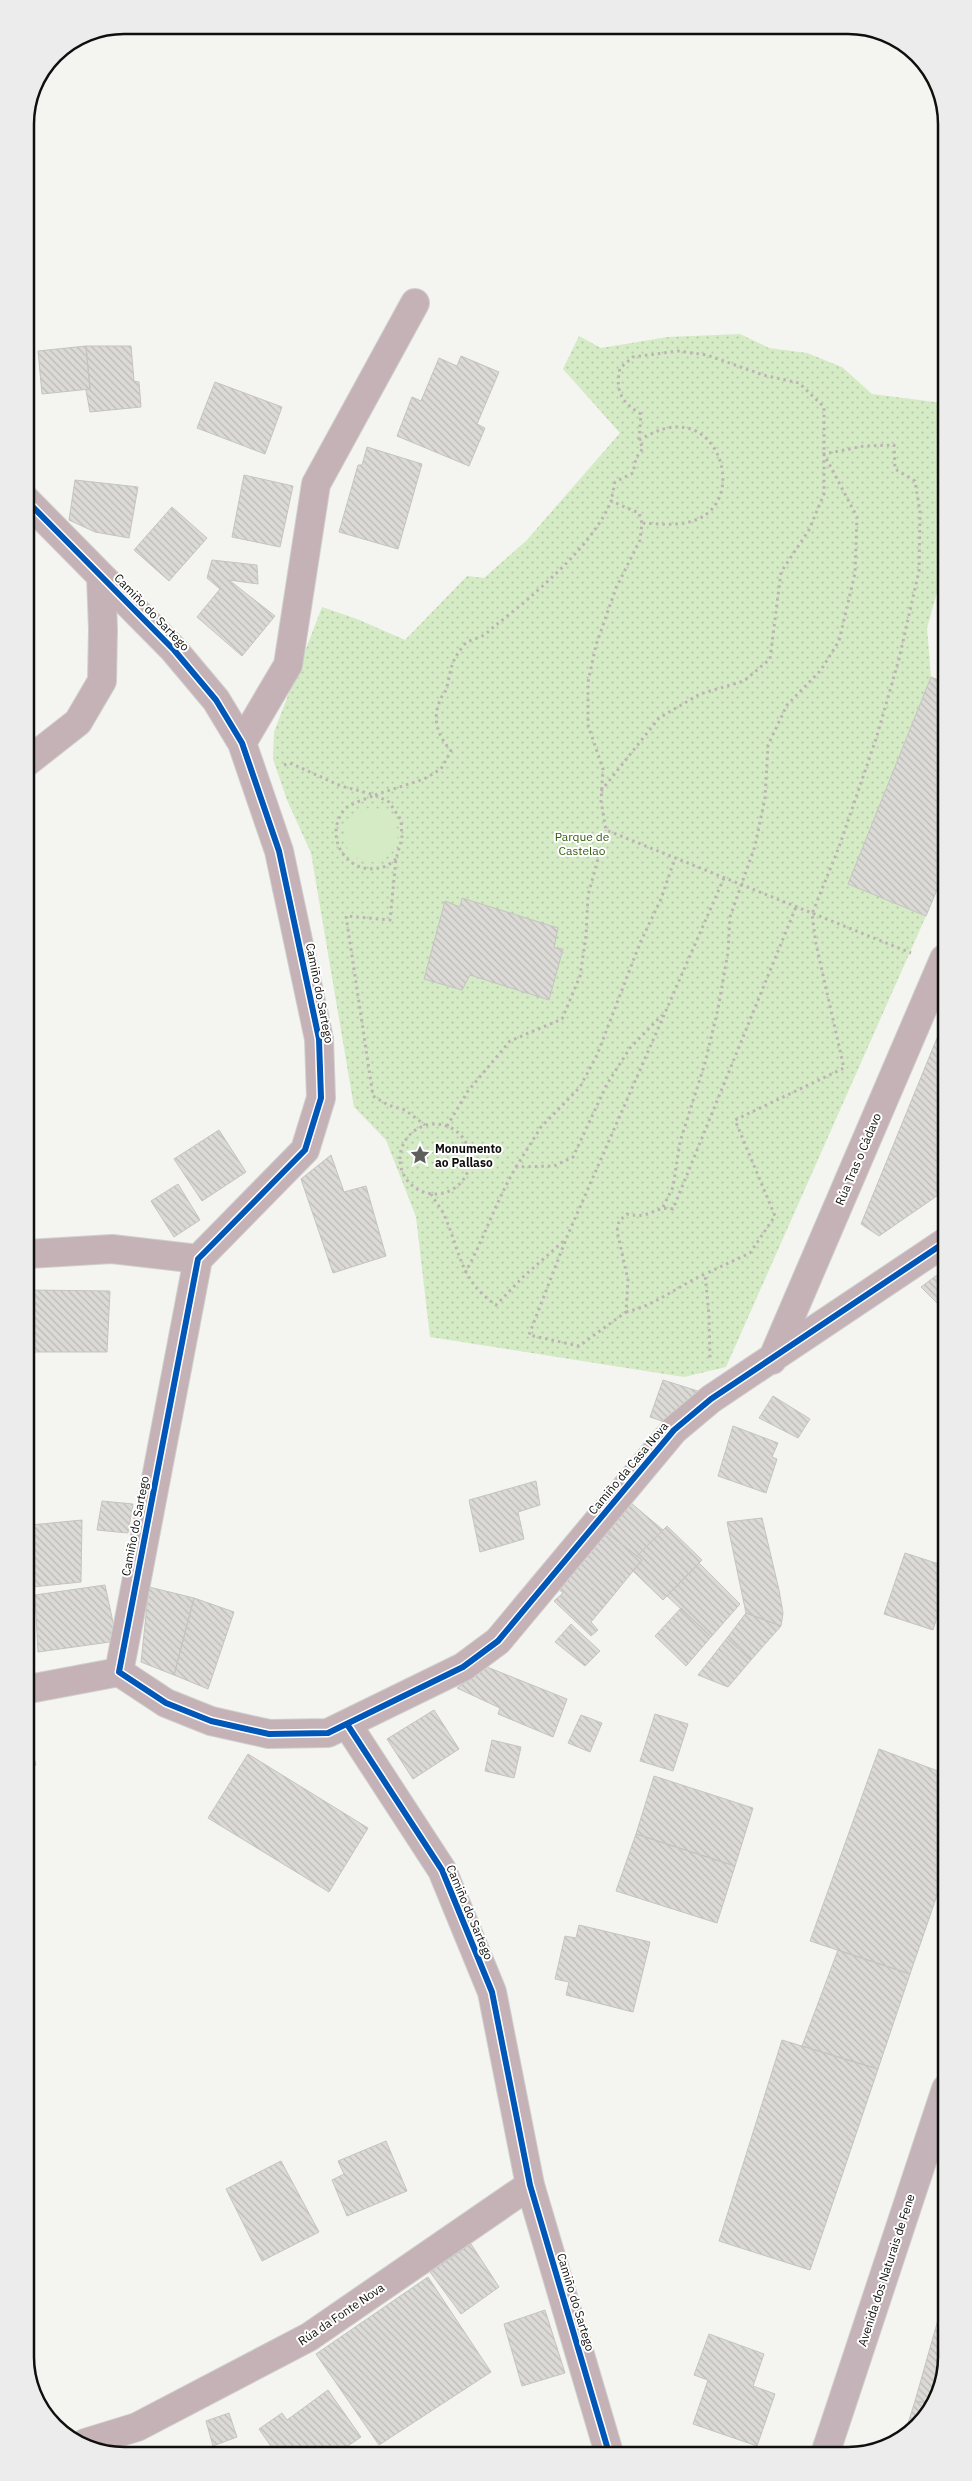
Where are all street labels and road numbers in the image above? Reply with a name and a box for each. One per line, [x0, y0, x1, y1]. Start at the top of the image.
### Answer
street label: Camiño do Sartego [111, 570, 193, 654]
street label: Camiño do Sartego [303, 942, 337, 1045]
street label: Rúa Tras o Cádavo [832, 1110, 884, 1207]
street label: Camiño da Casa Nova [585, 1418, 671, 1517]
street label: Camiño do Sartego [118, 1474, 152, 1577]
street label: Camiño do Sartego [443, 1862, 497, 1962]
street label: Avenida dos Naturais de Fene [854, 2192, 918, 2348]
street label: Camiño do Sartego [554, 2251, 598, 2353]
street label: Rúa da Fonte Nova [295, 2279, 387, 2348]

